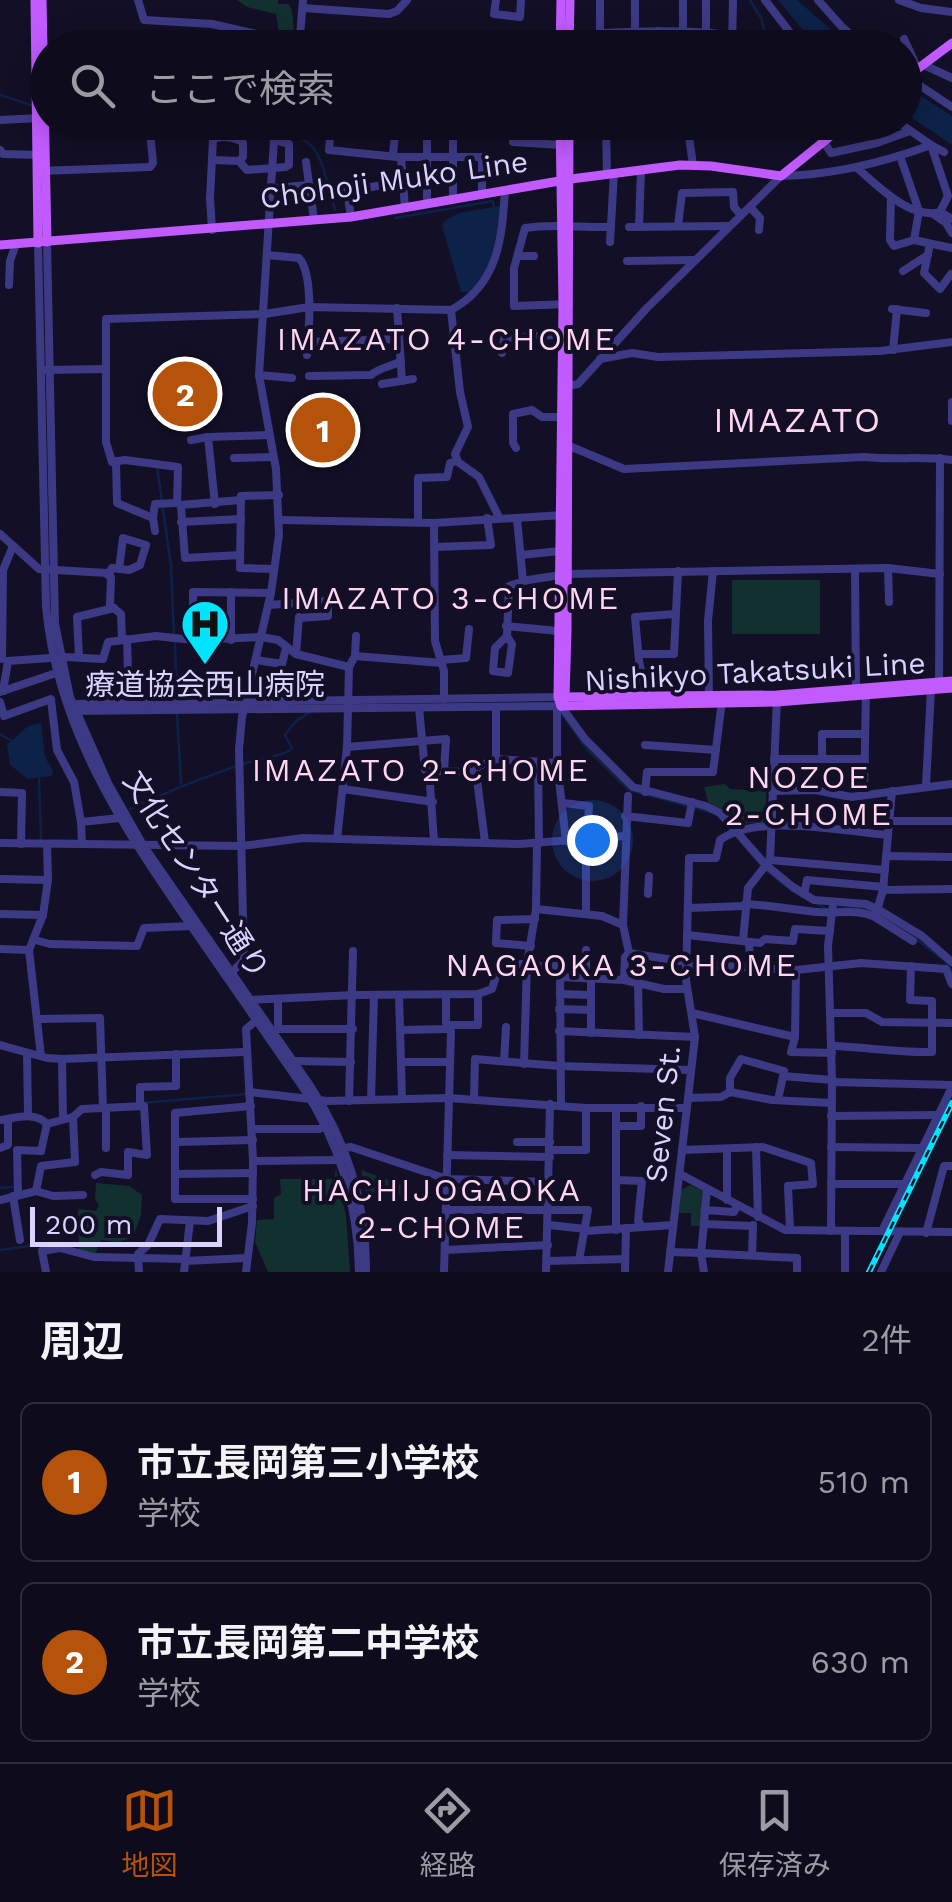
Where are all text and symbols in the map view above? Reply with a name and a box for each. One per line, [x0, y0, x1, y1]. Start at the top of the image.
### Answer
search box [30, 30, 922, 140]
icon: search [65, 58, 120, 113]
text: ここで検索 [145, 67, 335, 111]
street label: Chohoji Muko Line [258, 143, 530, 216]
district label: IMAZATO 4-CHOME [277, 320, 617, 358]
pin: 2 [152, 356, 218, 432]
pin: 1 [290, 392, 356, 468]
district label: IMAZATO [713, 399, 883, 441]
district label: IMAZATO 3-CHOME [281, 579, 621, 617]
hospital icon: 療道協会西山病院 [179, 598, 231, 666]
street label: Nishikyo Takatsuki Line [584, 645, 926, 698]
place label: 療道協会西山病院 [85, 667, 325, 702]
district label: IMAZATO 2-CHOME [252, 751, 590, 789]
district label: NOZOE 2-CHOME [725, 758, 893, 833]
street label: 文化センター通り [116, 765, 276, 985]
your location [567, 815, 618, 866]
district label: NAGAOKA 3-CHOME [446, 946, 798, 984]
street label: Seven St. [638, 1044, 687, 1184]
district label: HACHIJOGAOKA 2-CHOME [302, 1171, 582, 1246]
scale bar [30, 1202, 222, 1246]
text: 200 m [45, 1208, 132, 1241]
text: 周辺 [40, 1317, 124, 1366]
text: 2件 [861, 1321, 912, 1359]
text: 市立長岡第三小学校 [137, 1441, 479, 1485]
text: 1 [68, 1463, 81, 1501]
text: 510 m [818, 1463, 910, 1501]
text: 学校 [137, 1494, 201, 1532]
text: 市立長岡第二中学校 [137, 1621, 479, 1665]
text: 2 [65, 1643, 84, 1681]
text: 630 m [811, 1643, 910, 1681]
text: 学校 [137, 1674, 201, 1712]
tab: 地図 [121, 1783, 177, 1883]
tab: 経路 [420, 1783, 476, 1883]
tab: 保存済み [719, 1783, 831, 1883]

